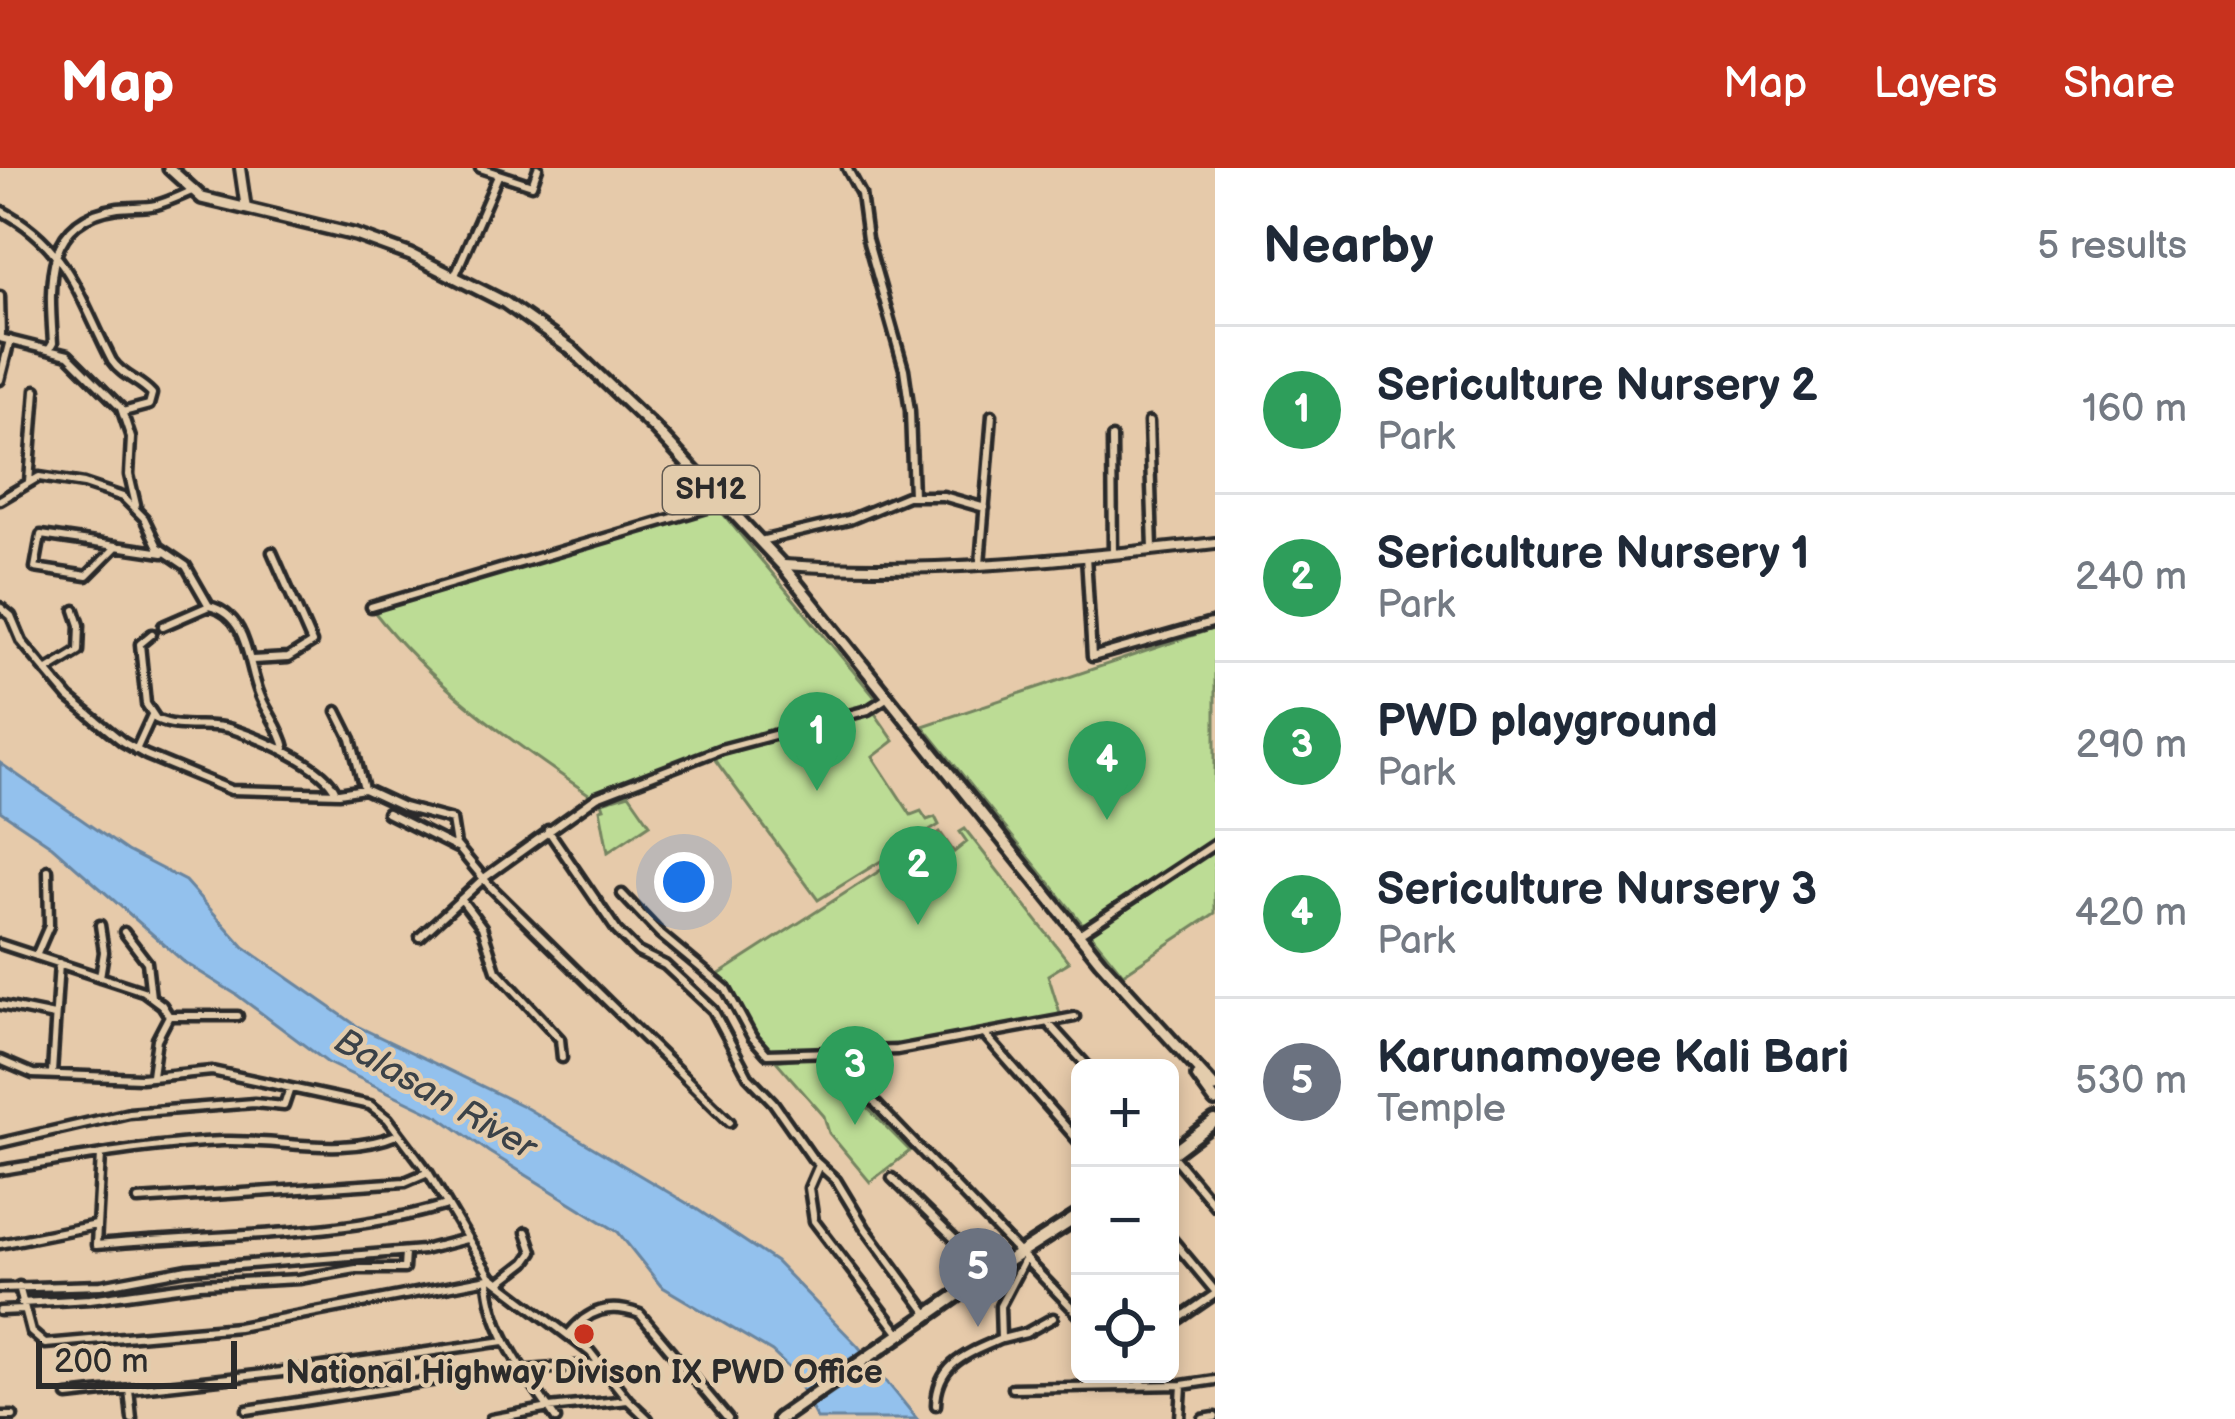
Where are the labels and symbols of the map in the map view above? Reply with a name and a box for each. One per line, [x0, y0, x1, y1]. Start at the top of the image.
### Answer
road number: SH12 [663, 466, 759, 514]
pin: 1 [778, 692, 856, 791]
pin: 4 [1068, 721, 1146, 820]
pin: 2 [879, 826, 957, 925]
your location [654, 852, 714, 912]
water label: Balasan River [327, 1020, 546, 1171]
pin: 3 [816, 1026, 894, 1125]
pin: 5 [939, 1228, 1017, 1327]
marker: National Highway Divison IX PWD Office [571, 1321, 597, 1347]
scale bar [36, 1335, 237, 1388]
place label: National Highway Divison IX PWD Office [285, 1353, 883, 1393]

